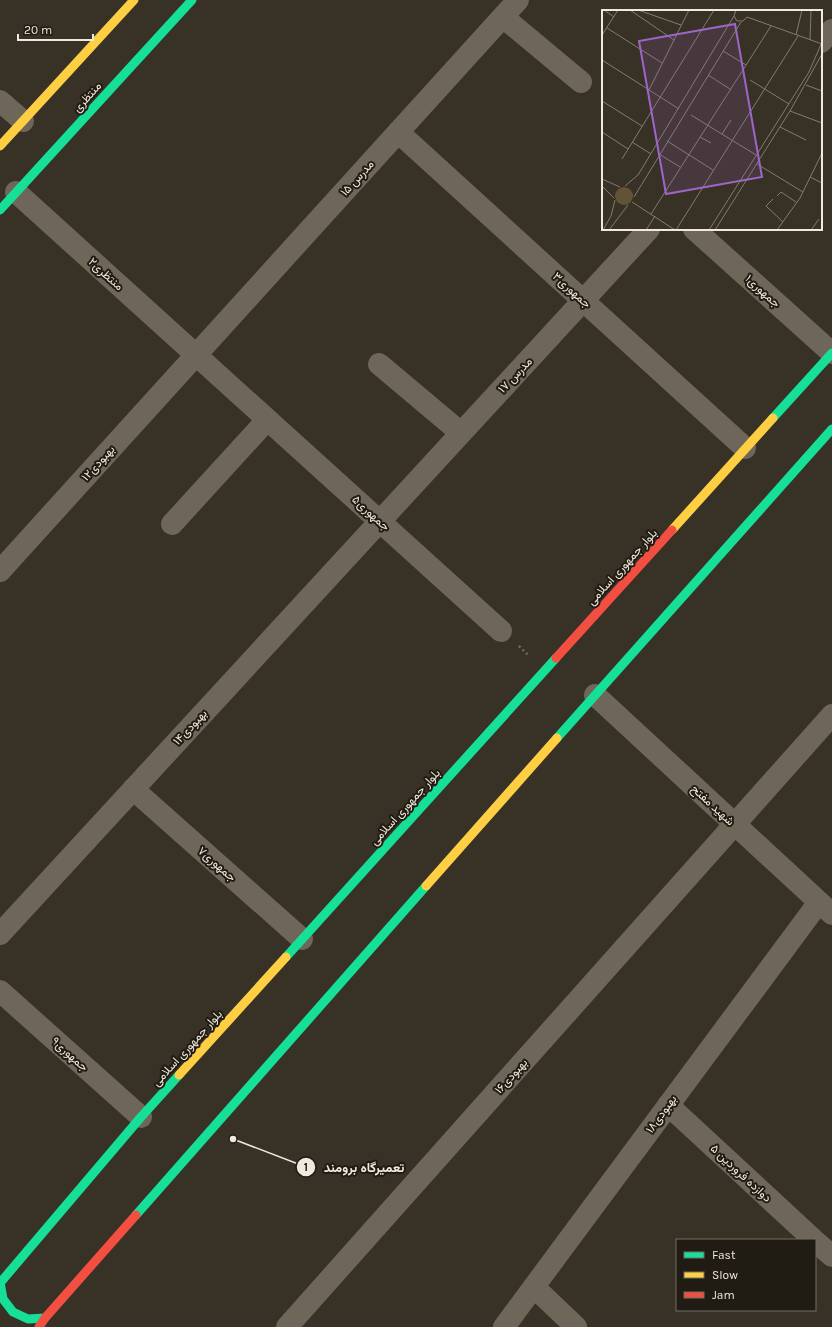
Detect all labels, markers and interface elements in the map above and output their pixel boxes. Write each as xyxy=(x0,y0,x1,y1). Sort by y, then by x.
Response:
inset map xyxy=(602,10,822,230)
scale bar xyxy=(18,16,93,42)
text: 20 m xyxy=(24,23,52,37)
street label: منتظری xyxy=(70,79,105,116)
street label: مدرس ۱۵ xyxy=(337,157,378,200)
street label: منتظری۲ xyxy=(85,255,126,294)
street label: جمهوری۳ xyxy=(549,269,594,312)
street label: جمهوری۱ xyxy=(742,272,783,311)
street label: مدرس ۱۷ xyxy=(495,354,536,396)
street label: بهبودی۱۲ xyxy=(78,442,118,484)
street label: جمهوری۵ xyxy=(349,492,393,534)
street label: بلوار جمهوری اسلامی xyxy=(584,526,661,609)
street label: بهبودی۱۴ xyxy=(170,706,211,748)
street label: بلوار جمهوری اسلامی xyxy=(367,766,444,849)
street label: شهید مفتح xyxy=(687,781,738,830)
street label: جمهوری۷ xyxy=(194,844,239,885)
street label: بلوار جمهوری اسلامی xyxy=(149,1007,226,1090)
street label: جمهوری۹ xyxy=(48,1034,91,1075)
street label: بهبودی۱۶ xyxy=(492,1056,531,1097)
street label: بهبودی۱۸ xyxy=(642,1092,680,1136)
street label: دوازده فروردین ۵ xyxy=(707,1141,775,1206)
callout: تعمیرگاه برومند xyxy=(296,1155,413,1180)
text: 1 xyxy=(304,1160,308,1174)
text: تعمیرگاه برومند xyxy=(324,1160,404,1176)
legend xyxy=(676,1239,816,1311)
text: Fast xyxy=(712,1248,736,1262)
text: Slow xyxy=(712,1268,738,1282)
text: Jam xyxy=(712,1288,735,1302)

